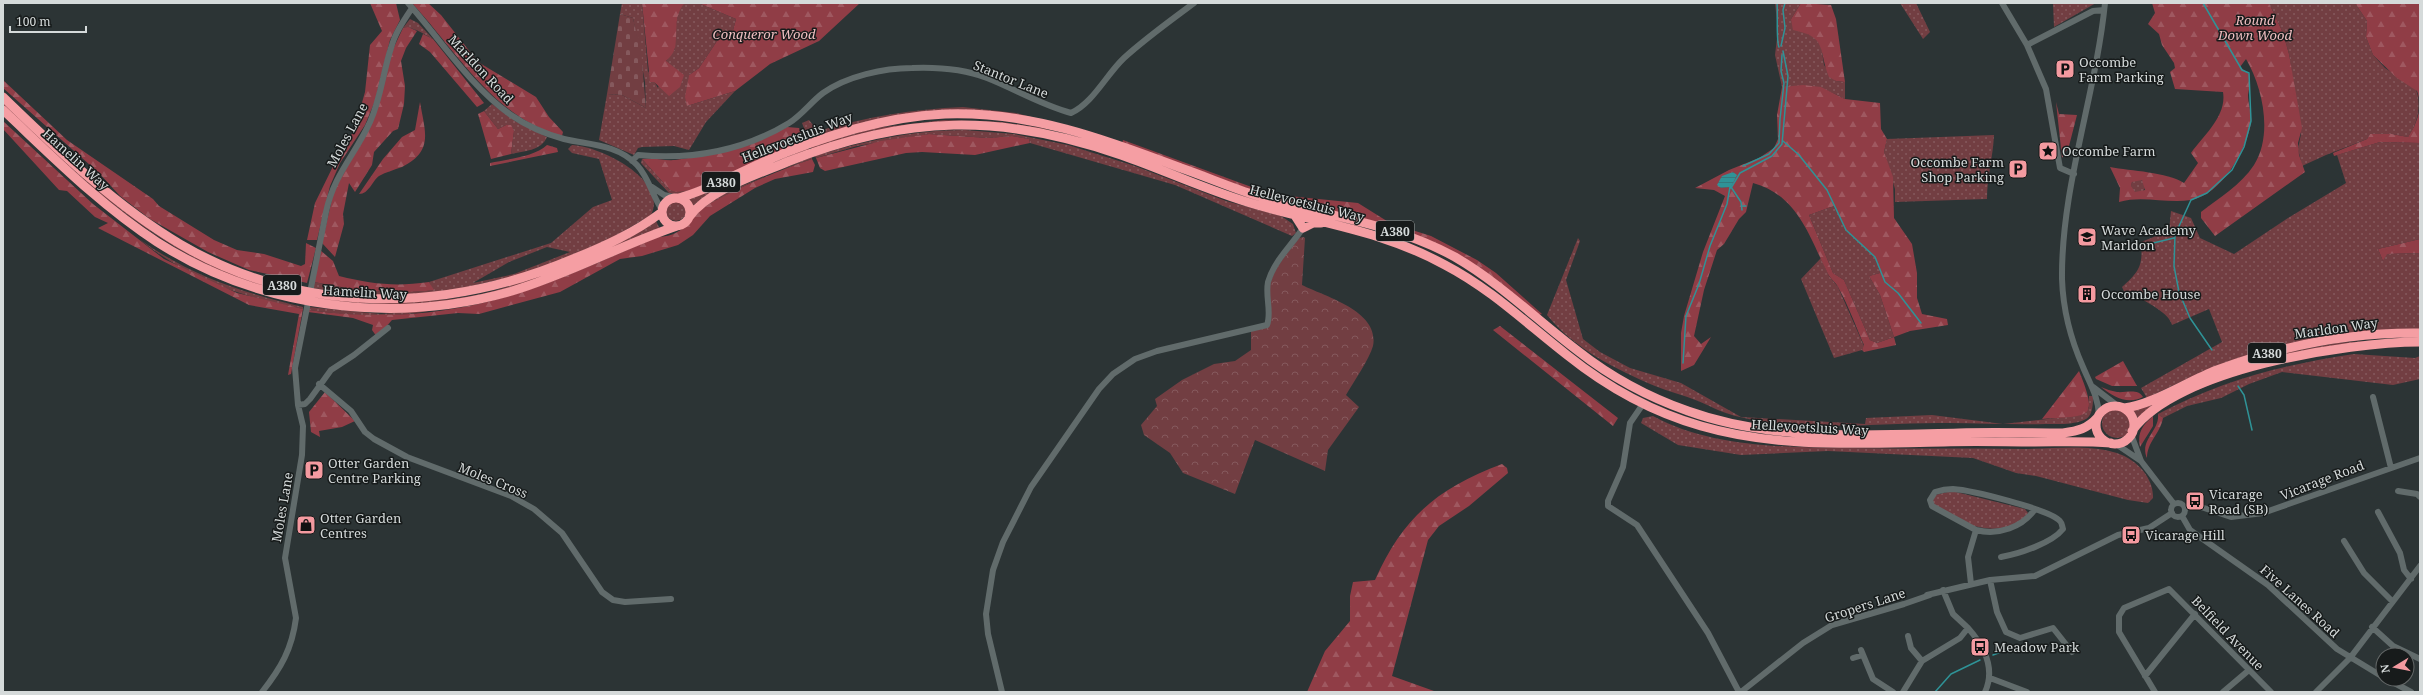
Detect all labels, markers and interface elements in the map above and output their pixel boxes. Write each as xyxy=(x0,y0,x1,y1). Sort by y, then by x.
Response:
scale bar xyxy=(10,8,86,34)
park label: Round Down Wood xyxy=(2217,11,2292,44)
text: 100 m xyxy=(16,13,51,30)
park label: Conqueror Wood xyxy=(713,25,816,43)
street label: Marldon Road xyxy=(444,31,518,107)
place label: Occombe Farm Parking xyxy=(2079,53,2164,86)
street label: Stantor Lane xyxy=(971,56,1051,102)
parking icon: Occombe Farm Parking xyxy=(2054,58,2076,80)
street label: Moles Lane xyxy=(322,100,372,170)
street label: Hellevoetsluis Way xyxy=(739,107,856,166)
street label: Hamelin Way xyxy=(39,124,114,194)
place icon: Occombe Farm xyxy=(2037,140,2059,162)
place label: Occombe Farm xyxy=(2062,142,2155,160)
place label: Occombe Farm Shop Parking xyxy=(1911,153,2004,186)
parking icon: Occombe Farm Shop Parking xyxy=(2007,158,2029,180)
road number: A380 xyxy=(702,172,740,192)
street label: Hellevoetsluis Way xyxy=(1248,180,1367,226)
road number: A380 xyxy=(1376,221,1414,241)
place label: Wave Academy Marldon xyxy=(2101,221,2196,254)
school or university icon: Wave Academy Marldon xyxy=(2076,226,2098,248)
road number: A380 xyxy=(263,275,301,295)
street label: Hamelin Way xyxy=(323,281,408,303)
building icon: Occombe House xyxy=(2076,283,2098,305)
place label: Occombe House xyxy=(2101,285,2200,303)
street label: Marldon Way xyxy=(2293,313,2379,343)
road number: A380 xyxy=(2248,343,2286,363)
street label: Hellevoetsluis Way xyxy=(1751,415,1870,439)
place label: Otter Garden Centre Parking xyxy=(328,454,421,487)
street label: Vicarage Road xyxy=(2277,456,2367,504)
street label: Moles Cross xyxy=(456,458,530,502)
parking icon: Otter Garden Centre Parking xyxy=(303,459,325,481)
street label: Moles Lane xyxy=(267,471,297,543)
place label: Vicarage Road (SB) xyxy=(2209,485,2268,518)
bus stop icon: Vicarage Road (SB) xyxy=(2184,490,2206,512)
place label: Otter Garden Centres xyxy=(320,509,402,542)
shop icon: Otter Garden Centres xyxy=(295,514,317,536)
bus stop icon: Vicarage Hill xyxy=(2120,524,2142,546)
place label: Vicarage Hill xyxy=(2145,526,2225,544)
street label: Five Lanes Road xyxy=(2256,561,2344,641)
street label: Gropers Lane xyxy=(1822,583,1908,627)
street label: Belfield Avenue xyxy=(2188,592,2268,674)
bus stop icon: Meadow Park xyxy=(1969,636,1991,658)
place label: Meadow Park xyxy=(1994,638,2080,656)
north arrow xyxy=(2375,647,2415,687)
text: N xyxy=(2376,663,2393,674)

